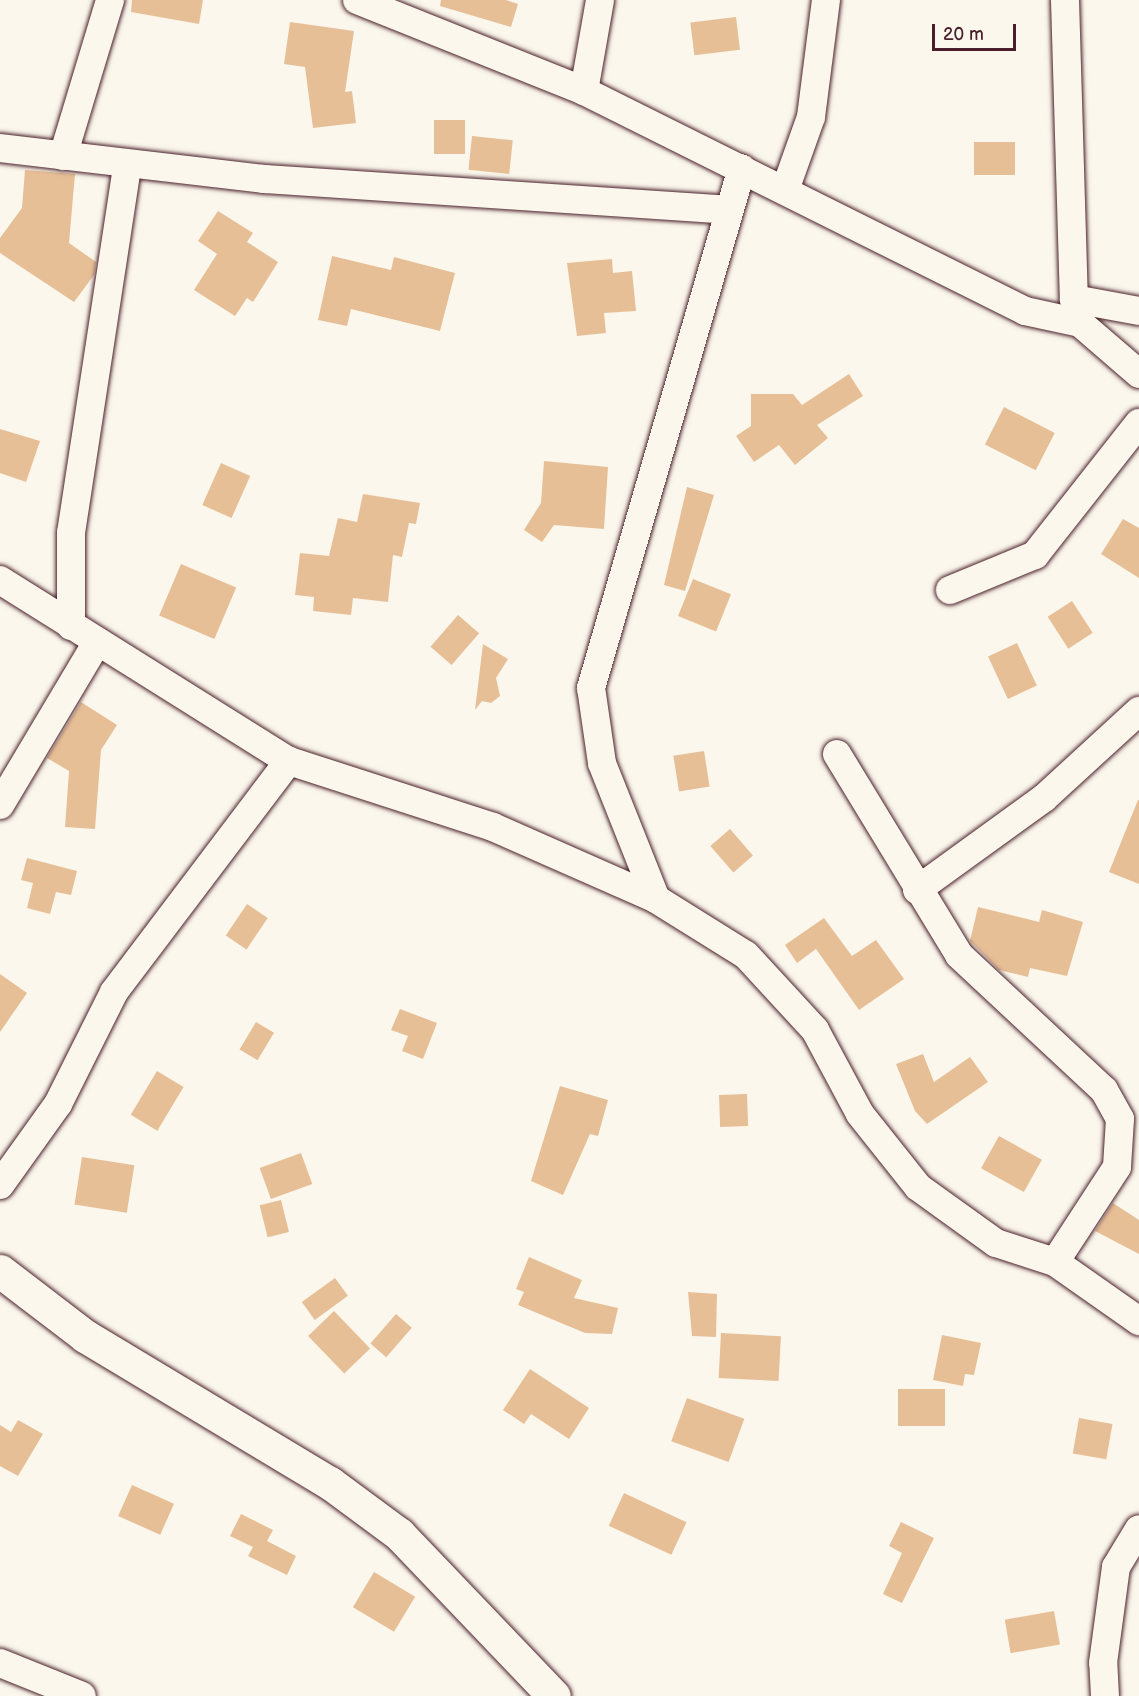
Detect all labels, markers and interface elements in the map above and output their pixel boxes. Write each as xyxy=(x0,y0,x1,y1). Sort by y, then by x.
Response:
scale bar xyxy=(935,12,1019,50)
text: 20 m xyxy=(943,24,984,45)

